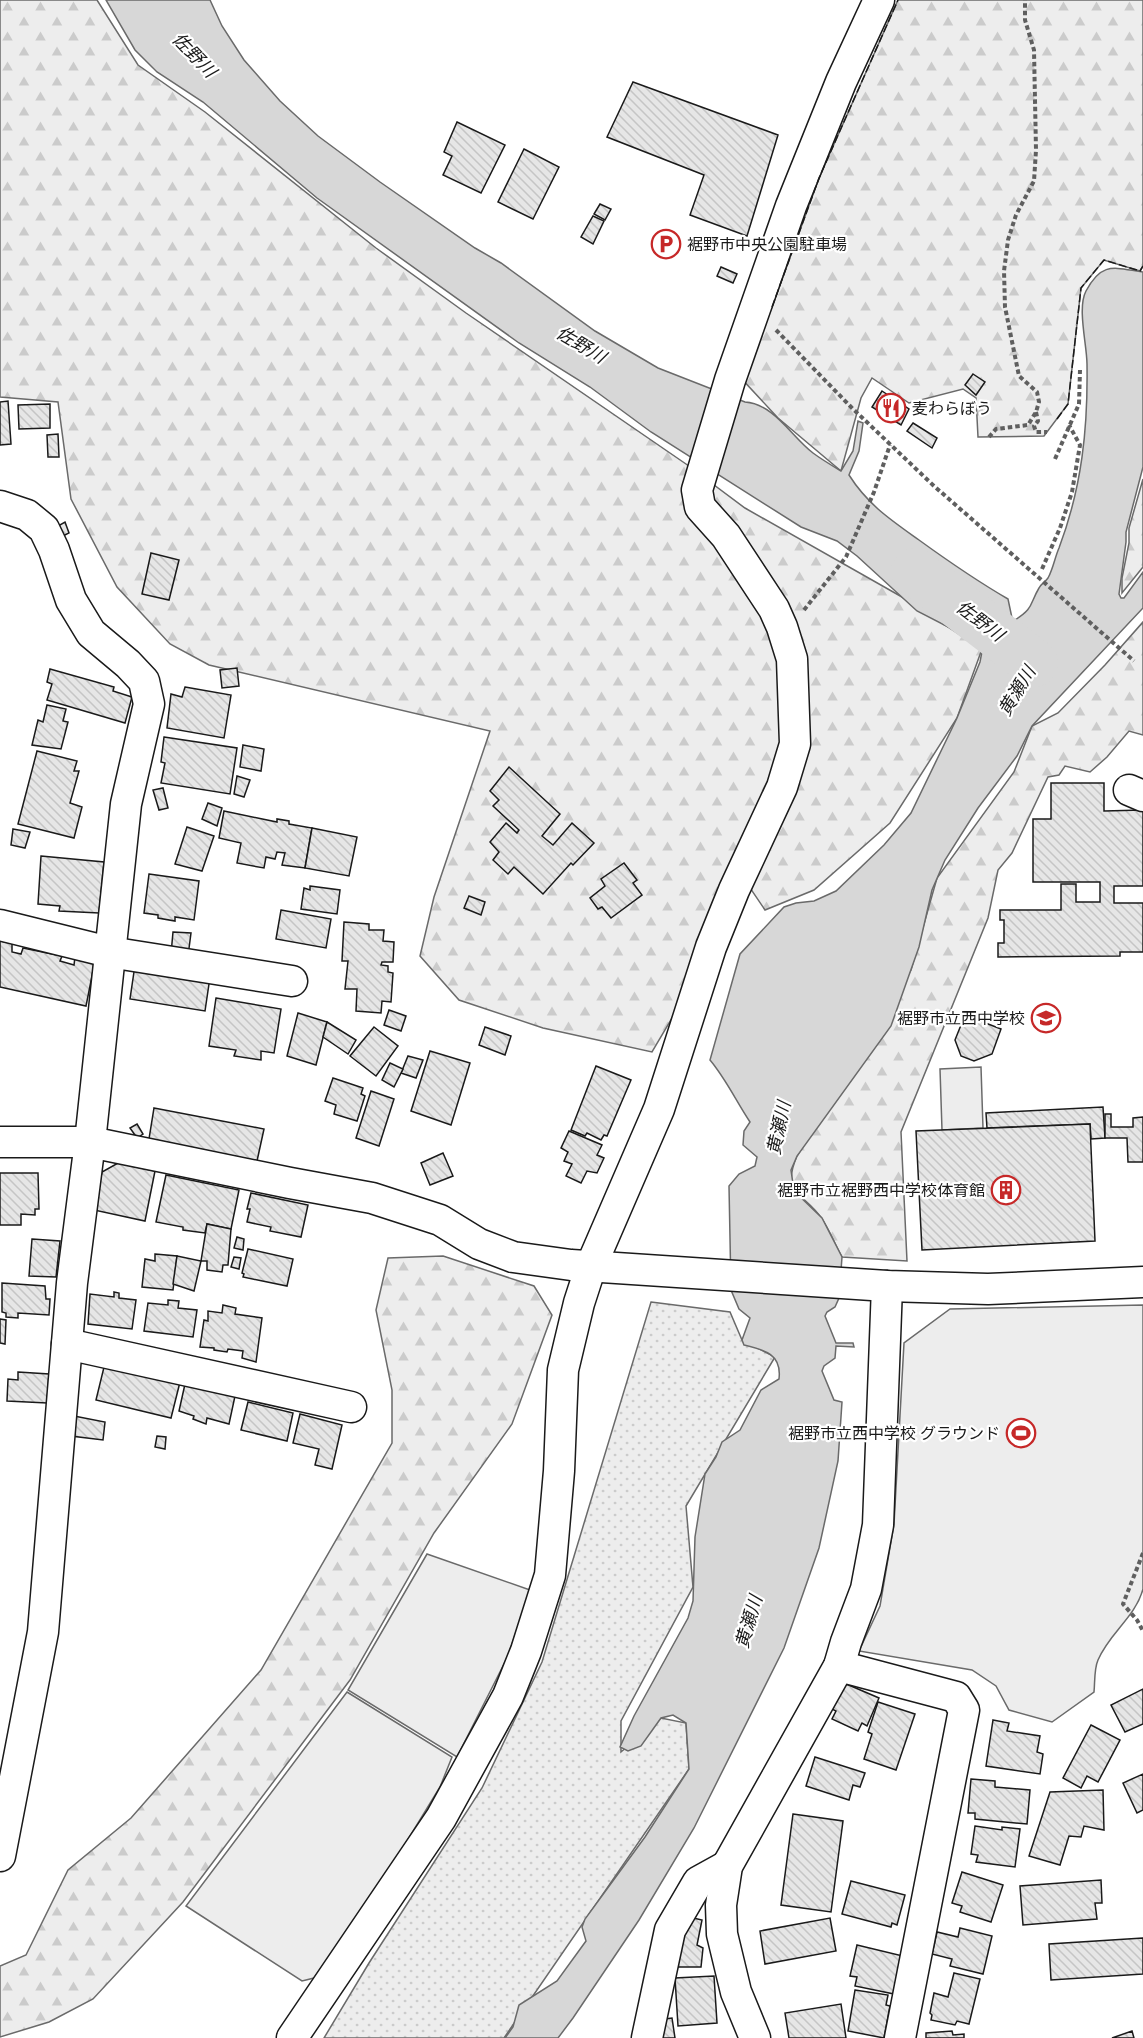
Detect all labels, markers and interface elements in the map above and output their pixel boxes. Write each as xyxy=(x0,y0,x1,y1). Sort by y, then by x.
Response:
water label: 佐野川 xyxy=(167,28,222,84)
parking icon: 裾野市中央公園駐車場 xyxy=(650,228,682,260)
place label: 裾野市中央公園駐車場 xyxy=(687,235,847,254)
water label: 佐野川 xyxy=(552,322,612,369)
restaurant icon: 麦わらぼう xyxy=(875,392,907,424)
place label: 麦わらぼう xyxy=(912,399,992,418)
water label: 佐野川 xyxy=(952,596,1010,647)
water label: 黄瀬川 xyxy=(994,660,1041,720)
school or university icon: 裾野市立西中学校 xyxy=(1030,1002,1062,1034)
place label: 裾野市立西中学校 xyxy=(897,1009,1025,1028)
water label: 黄瀬川 xyxy=(763,1097,796,1157)
building icon: 裾野市立裾野西中学校体育館 xyxy=(990,1174,1022,1206)
place label: 裾野市立裾野西中学校体育館 xyxy=(777,1181,985,1200)
sports icon: 裾野市立西中学校 グラウンド xyxy=(1005,1417,1037,1449)
place label: 裾野市立西中学校 グラウンド xyxy=(788,1424,1000,1443)
water label: 黄瀬川 xyxy=(731,1591,768,1651)

